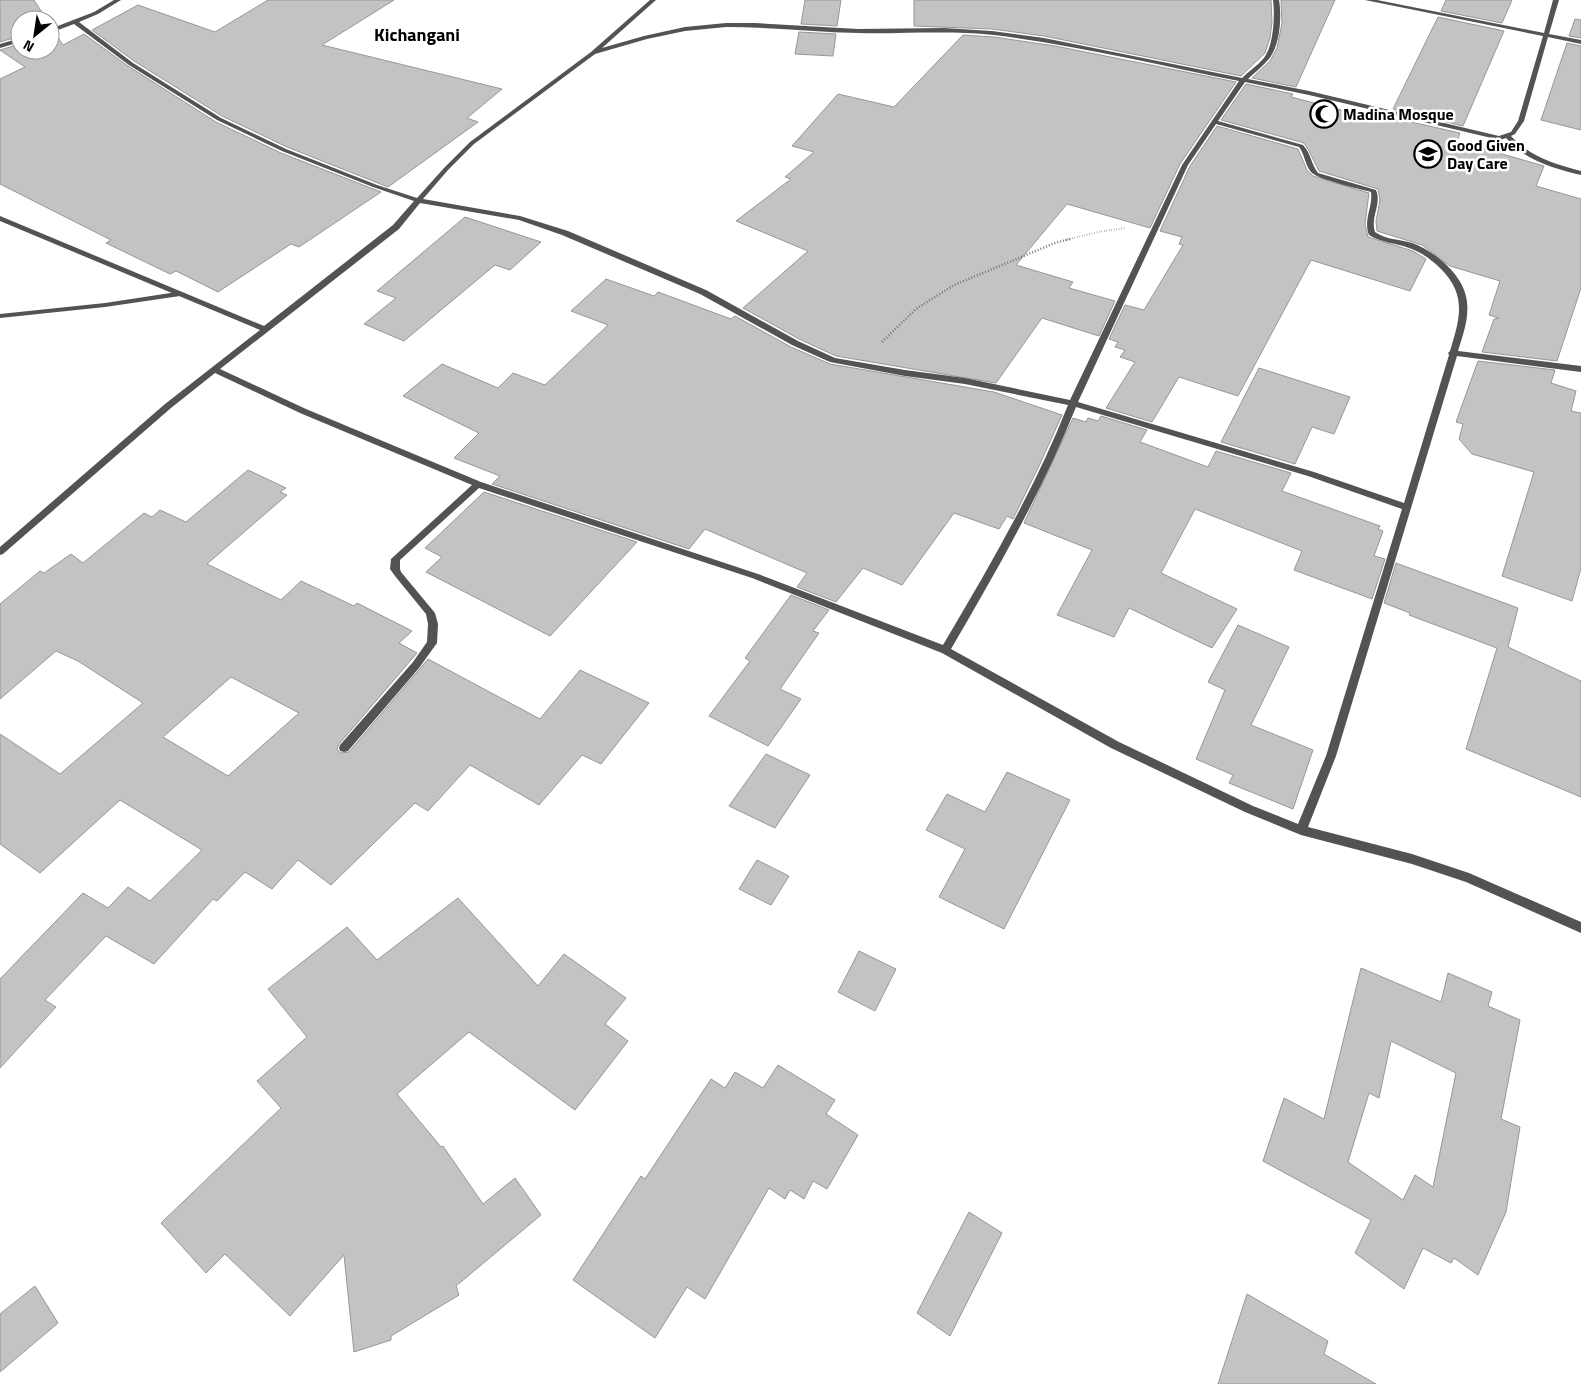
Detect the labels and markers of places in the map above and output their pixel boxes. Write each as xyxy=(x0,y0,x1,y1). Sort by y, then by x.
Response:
mosque icon: Madina Mosque xyxy=(1309,99,1339,129)
place label: Madina Mosque xyxy=(1343,102,1454,126)
place label: Good Given Day Care xyxy=(1447,133,1525,175)
school or university icon: Good Given Day Care xyxy=(1413,139,1443,169)

